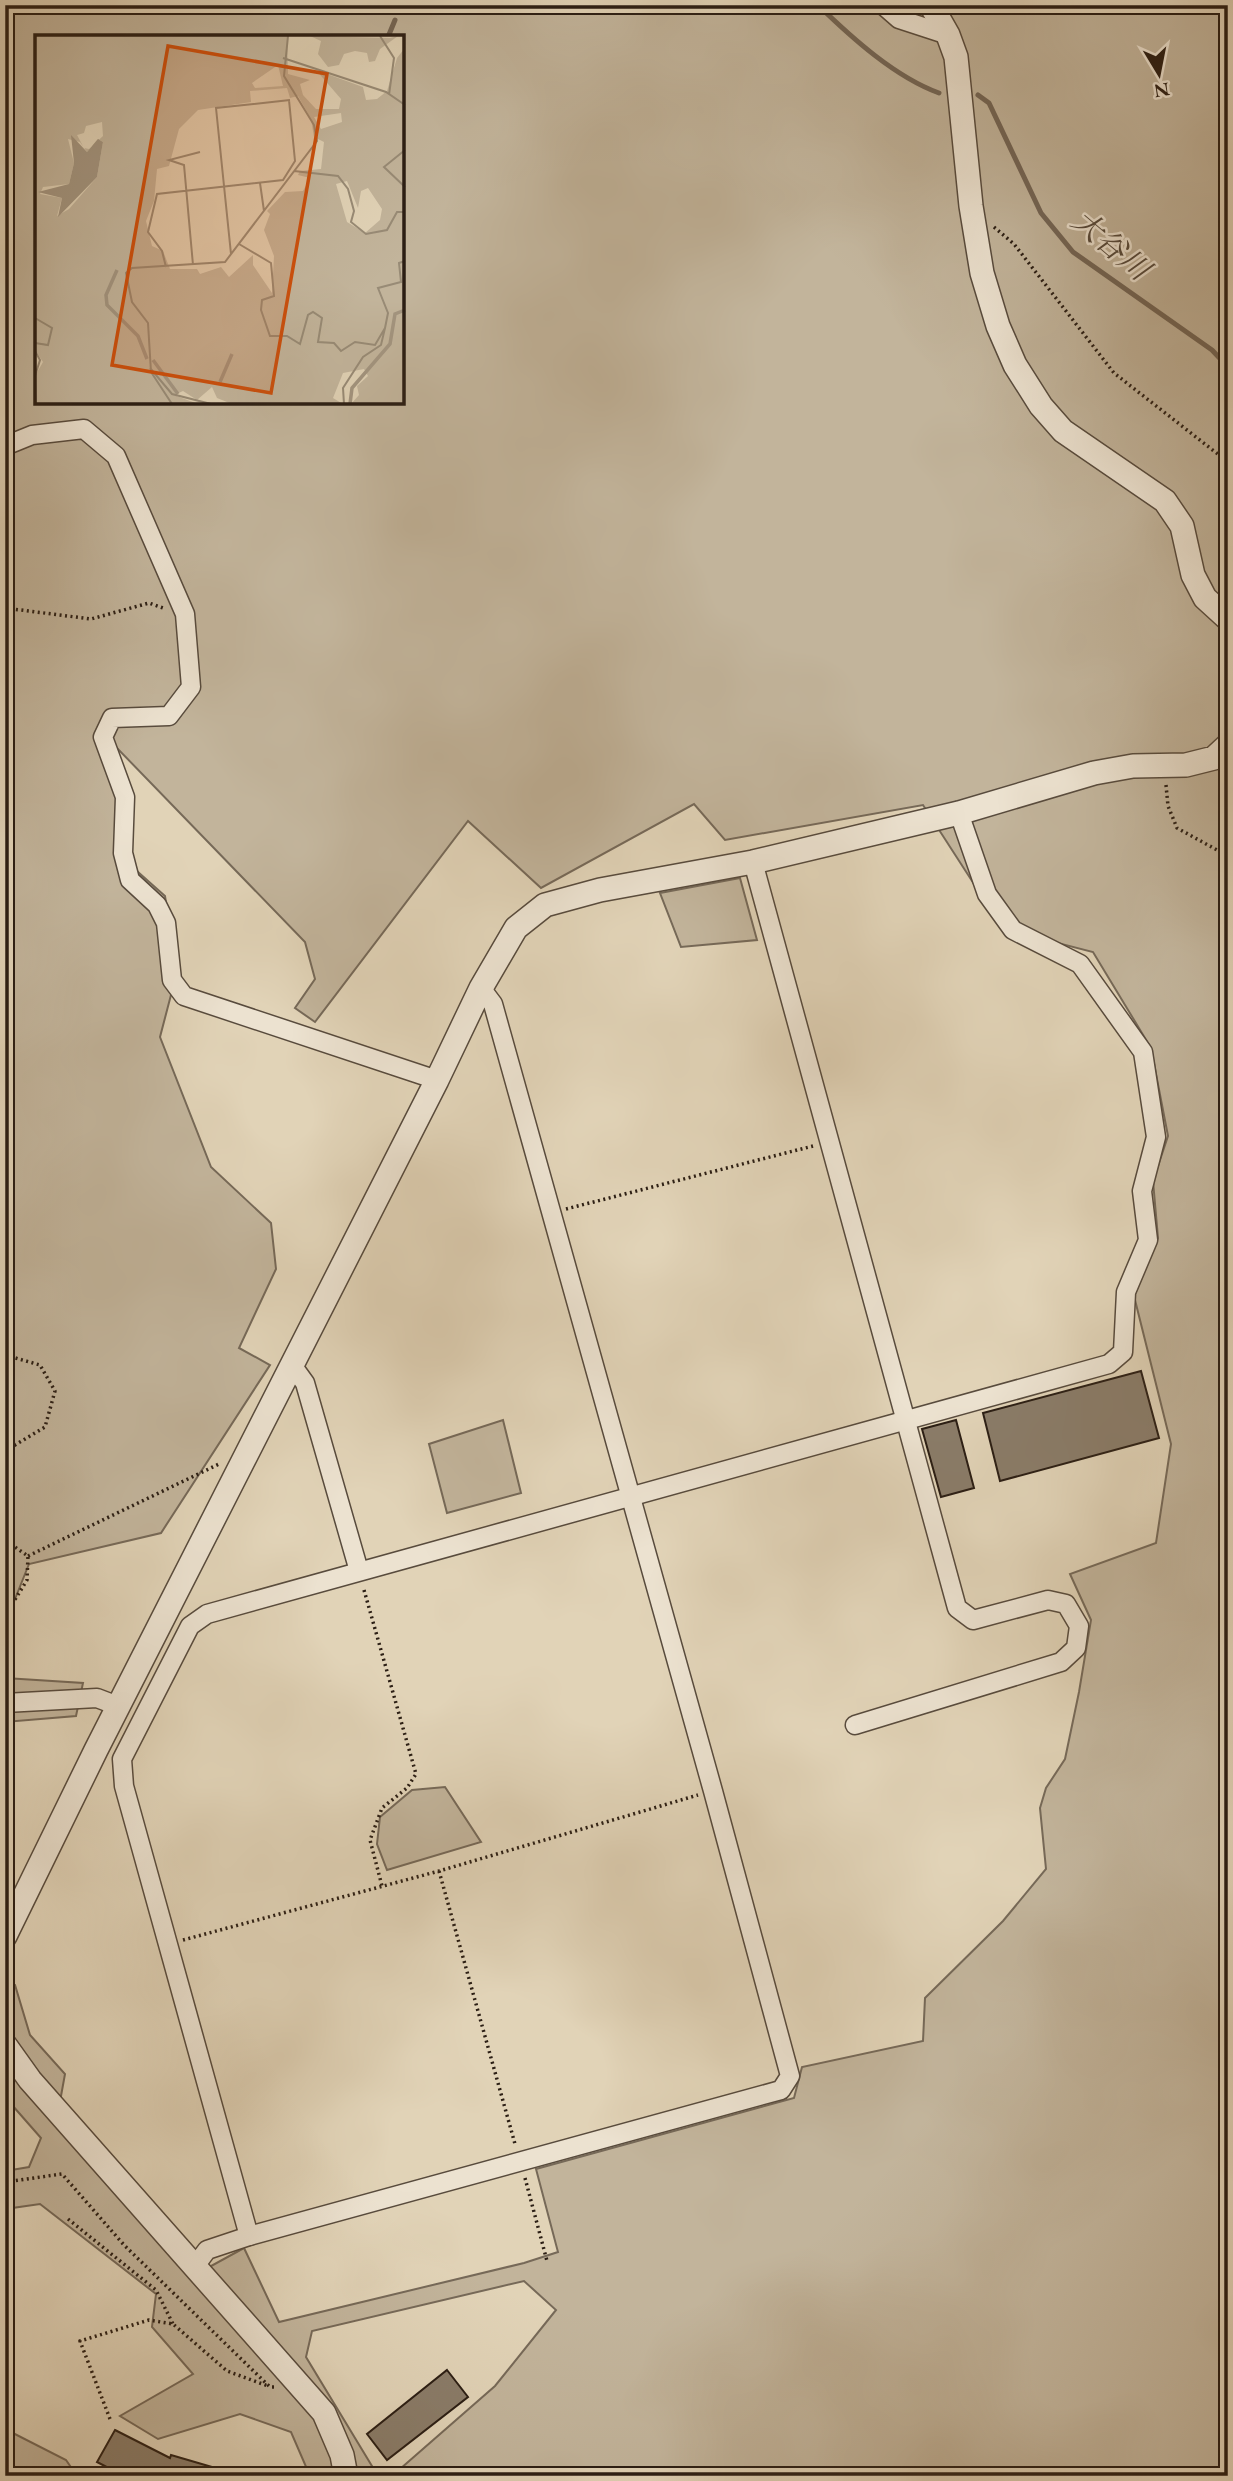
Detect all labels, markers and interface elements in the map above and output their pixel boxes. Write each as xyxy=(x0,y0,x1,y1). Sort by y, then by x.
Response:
inset map xyxy=(35,35,404,404)
north arrow xyxy=(1124,38,1194,108)
text: N xyxy=(1152,77,1172,104)
water label: 大谷川 xyxy=(1064,201,1161,290)

